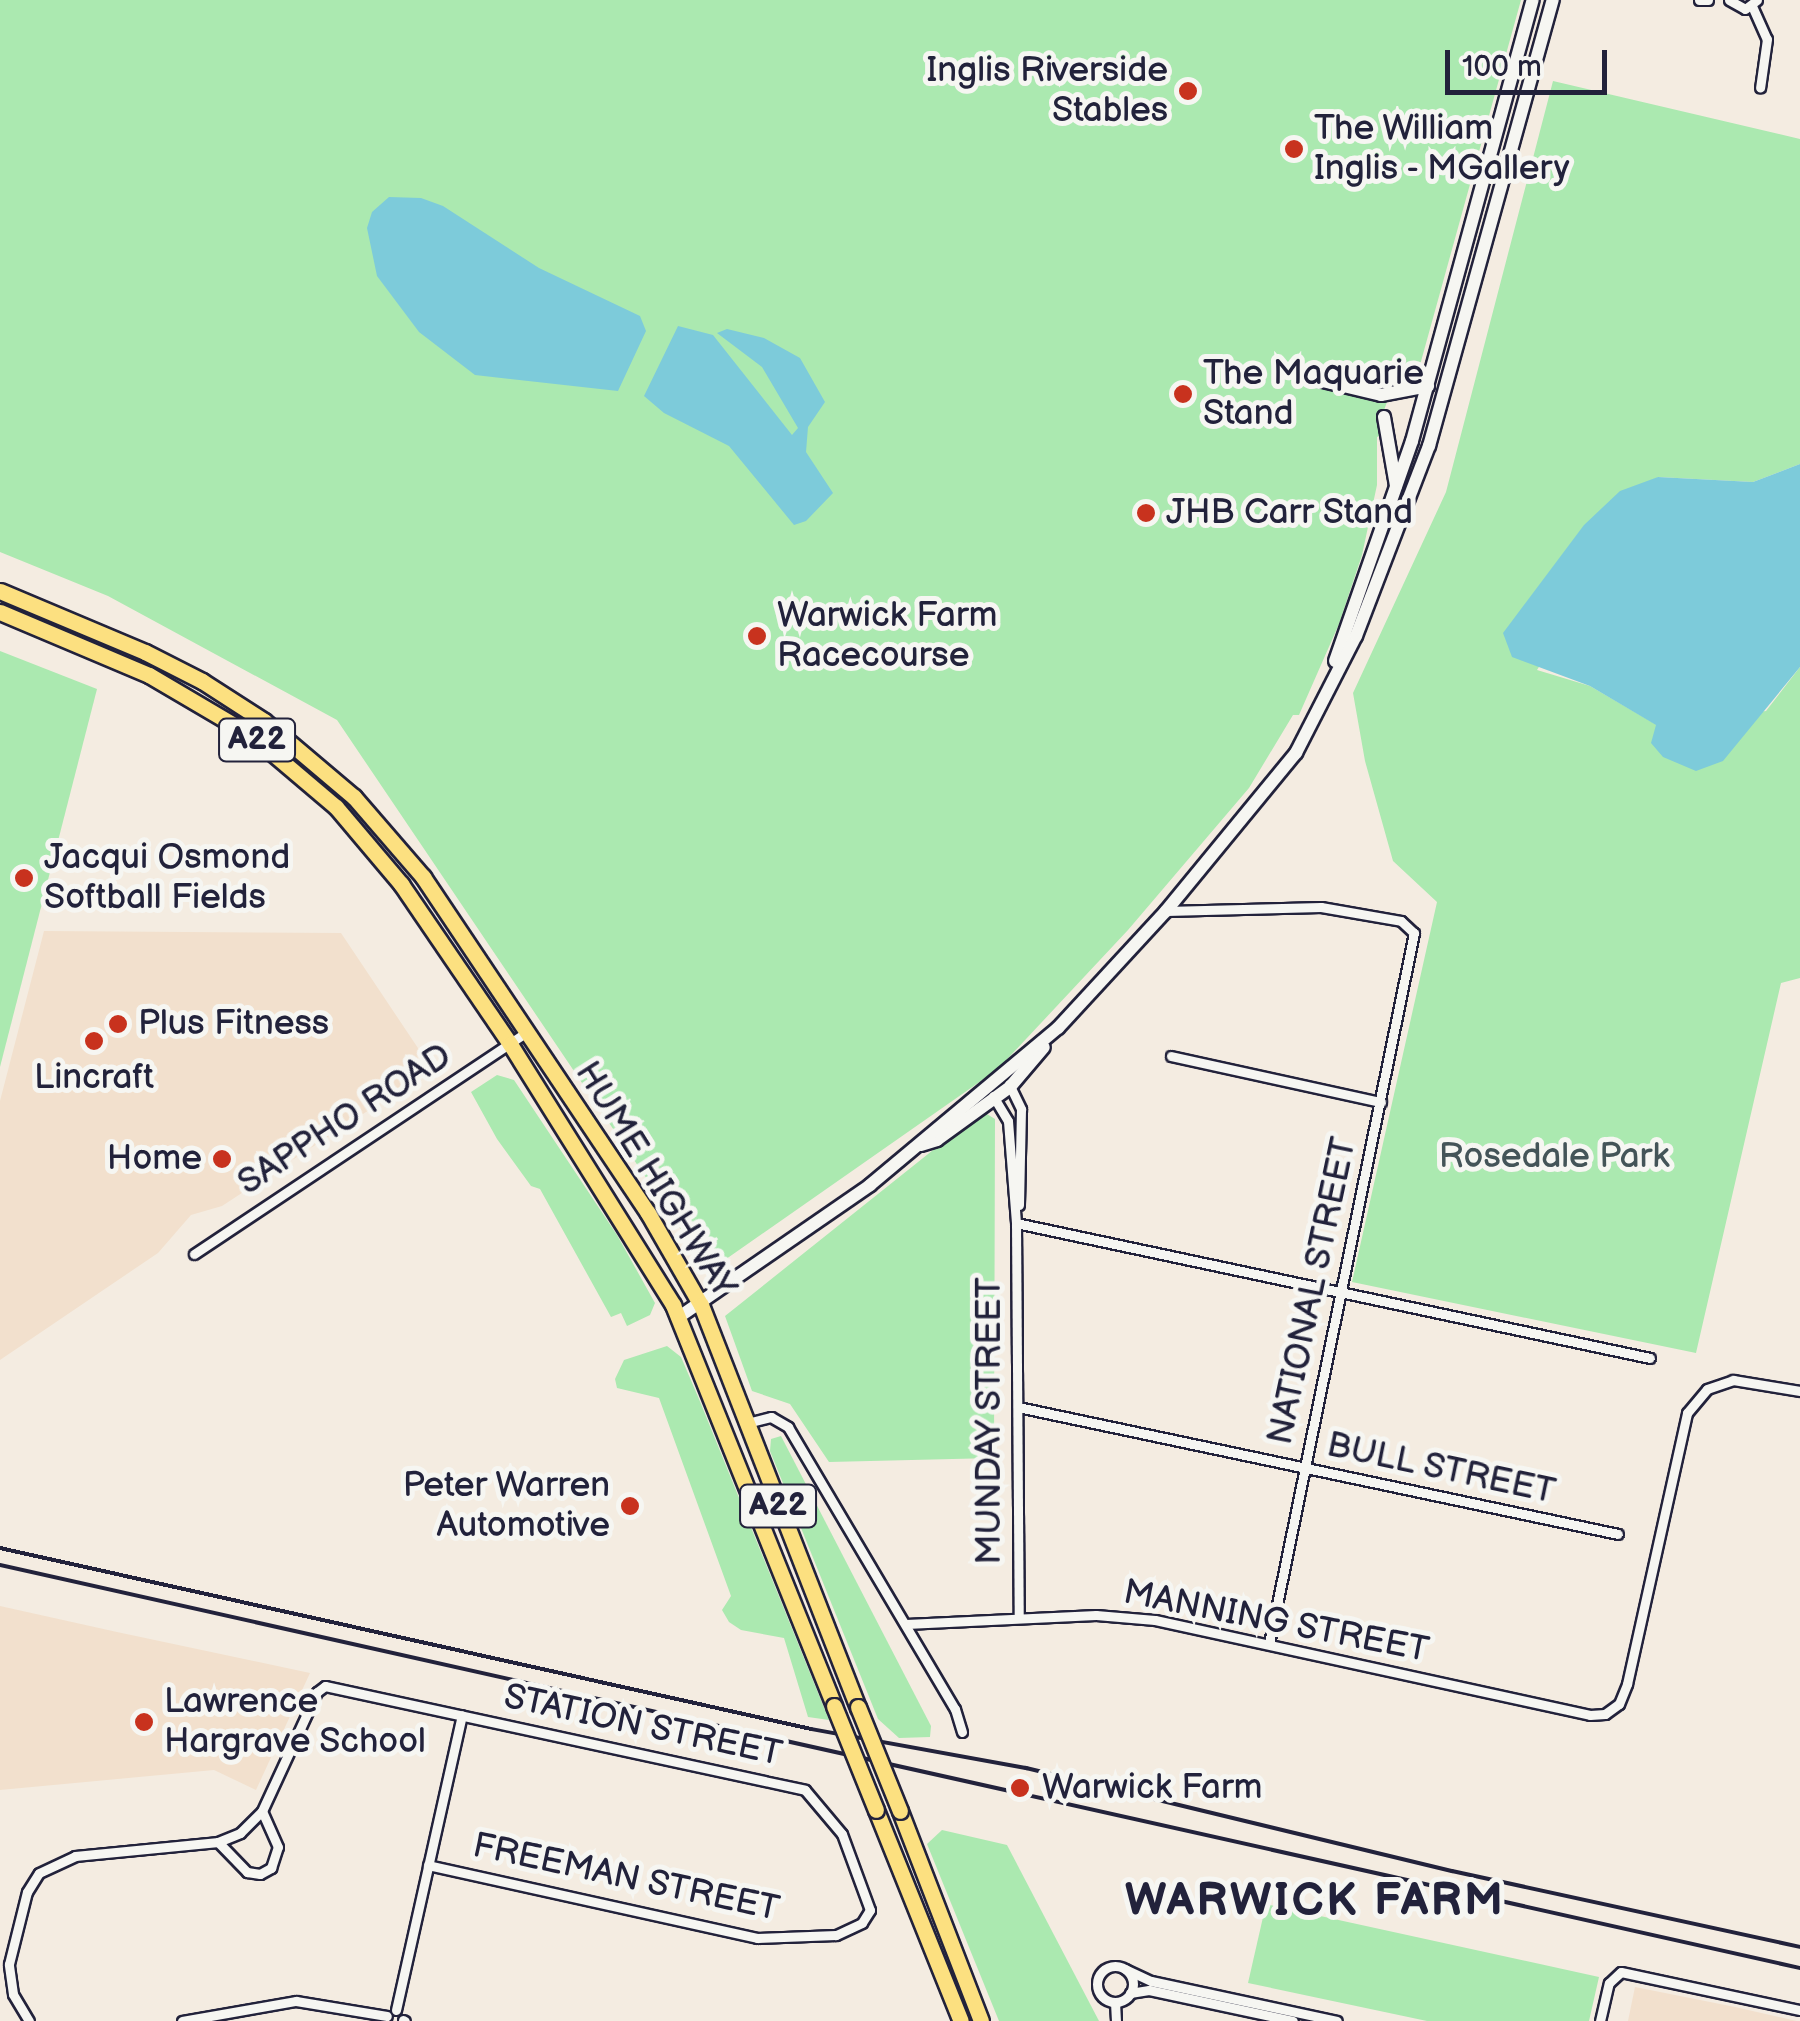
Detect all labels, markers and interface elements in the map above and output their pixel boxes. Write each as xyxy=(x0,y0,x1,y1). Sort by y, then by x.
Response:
scale bar xyxy=(1450,30,1612,92)
text: 100 m xyxy=(1462,49,1542,85)
place label: Inglis Riverside Stables xyxy=(926,50,1168,132)
marker: Inglis Riverside Stables xyxy=(1177,80,1199,102)
place label: The William Inglis - MGallery xyxy=(1314,108,1572,190)
marker: The William Inglis - MGallery xyxy=(1283,138,1305,160)
place label: The Maquarie Stand xyxy=(1203,353,1424,435)
marker: The Maquarie Stand xyxy=(1172,383,1194,405)
place label: JHB Carr Stand xyxy=(1166,492,1414,534)
marker: JHB Carr Stand xyxy=(1135,502,1157,524)
place label: Warwick Farm Racecourse xyxy=(777,595,997,677)
marker: Warwick Farm Racecourse xyxy=(746,625,768,647)
road number: A22 xyxy=(217,713,297,767)
place label: Jacqui Osmond Softball Fields xyxy=(44,837,290,919)
marker: Jacqui Osmond Softball Fields xyxy=(13,867,35,889)
place label: Plus Fitness xyxy=(138,1003,329,1045)
marker: Plus Fitness xyxy=(107,1013,129,1035)
marker: Lincraft xyxy=(83,1030,105,1052)
street label: SAPPHO ROAD xyxy=(231,1035,459,1205)
street label: HUME HIGHWAY xyxy=(566,1054,744,1306)
place label: Lincraft xyxy=(34,1057,154,1099)
street label: NATIONAL STREET xyxy=(1260,1133,1366,1449)
park label: Rosedale Park xyxy=(1439,1136,1669,1178)
place label: Home xyxy=(107,1138,202,1180)
marker: Home xyxy=(211,1148,233,1170)
street label: MUNDAY STREET xyxy=(969,1277,1011,1565)
street label: BULL STREET xyxy=(1323,1424,1559,1514)
place label: Peter Warren Automotive xyxy=(401,1465,610,1547)
road number: A22 xyxy=(738,1479,818,1533)
marker: Peter Warren Automotive xyxy=(619,1495,641,1517)
street label: MANNING STREET xyxy=(1119,1572,1433,1672)
street label: STATION STREET xyxy=(500,1676,786,1776)
place label: Lawrence Hargrave School xyxy=(164,1681,427,1763)
marker: Lawrence Hargrave School xyxy=(133,1711,155,1733)
place label: Warwick Farm xyxy=(1042,1767,1262,1809)
marker: Warwick Farm xyxy=(1007,1775,1033,1801)
street label: FREEMAN STREET xyxy=(469,1825,783,1931)
district label: WARWICK FARM xyxy=(1125,1875,1505,1929)

